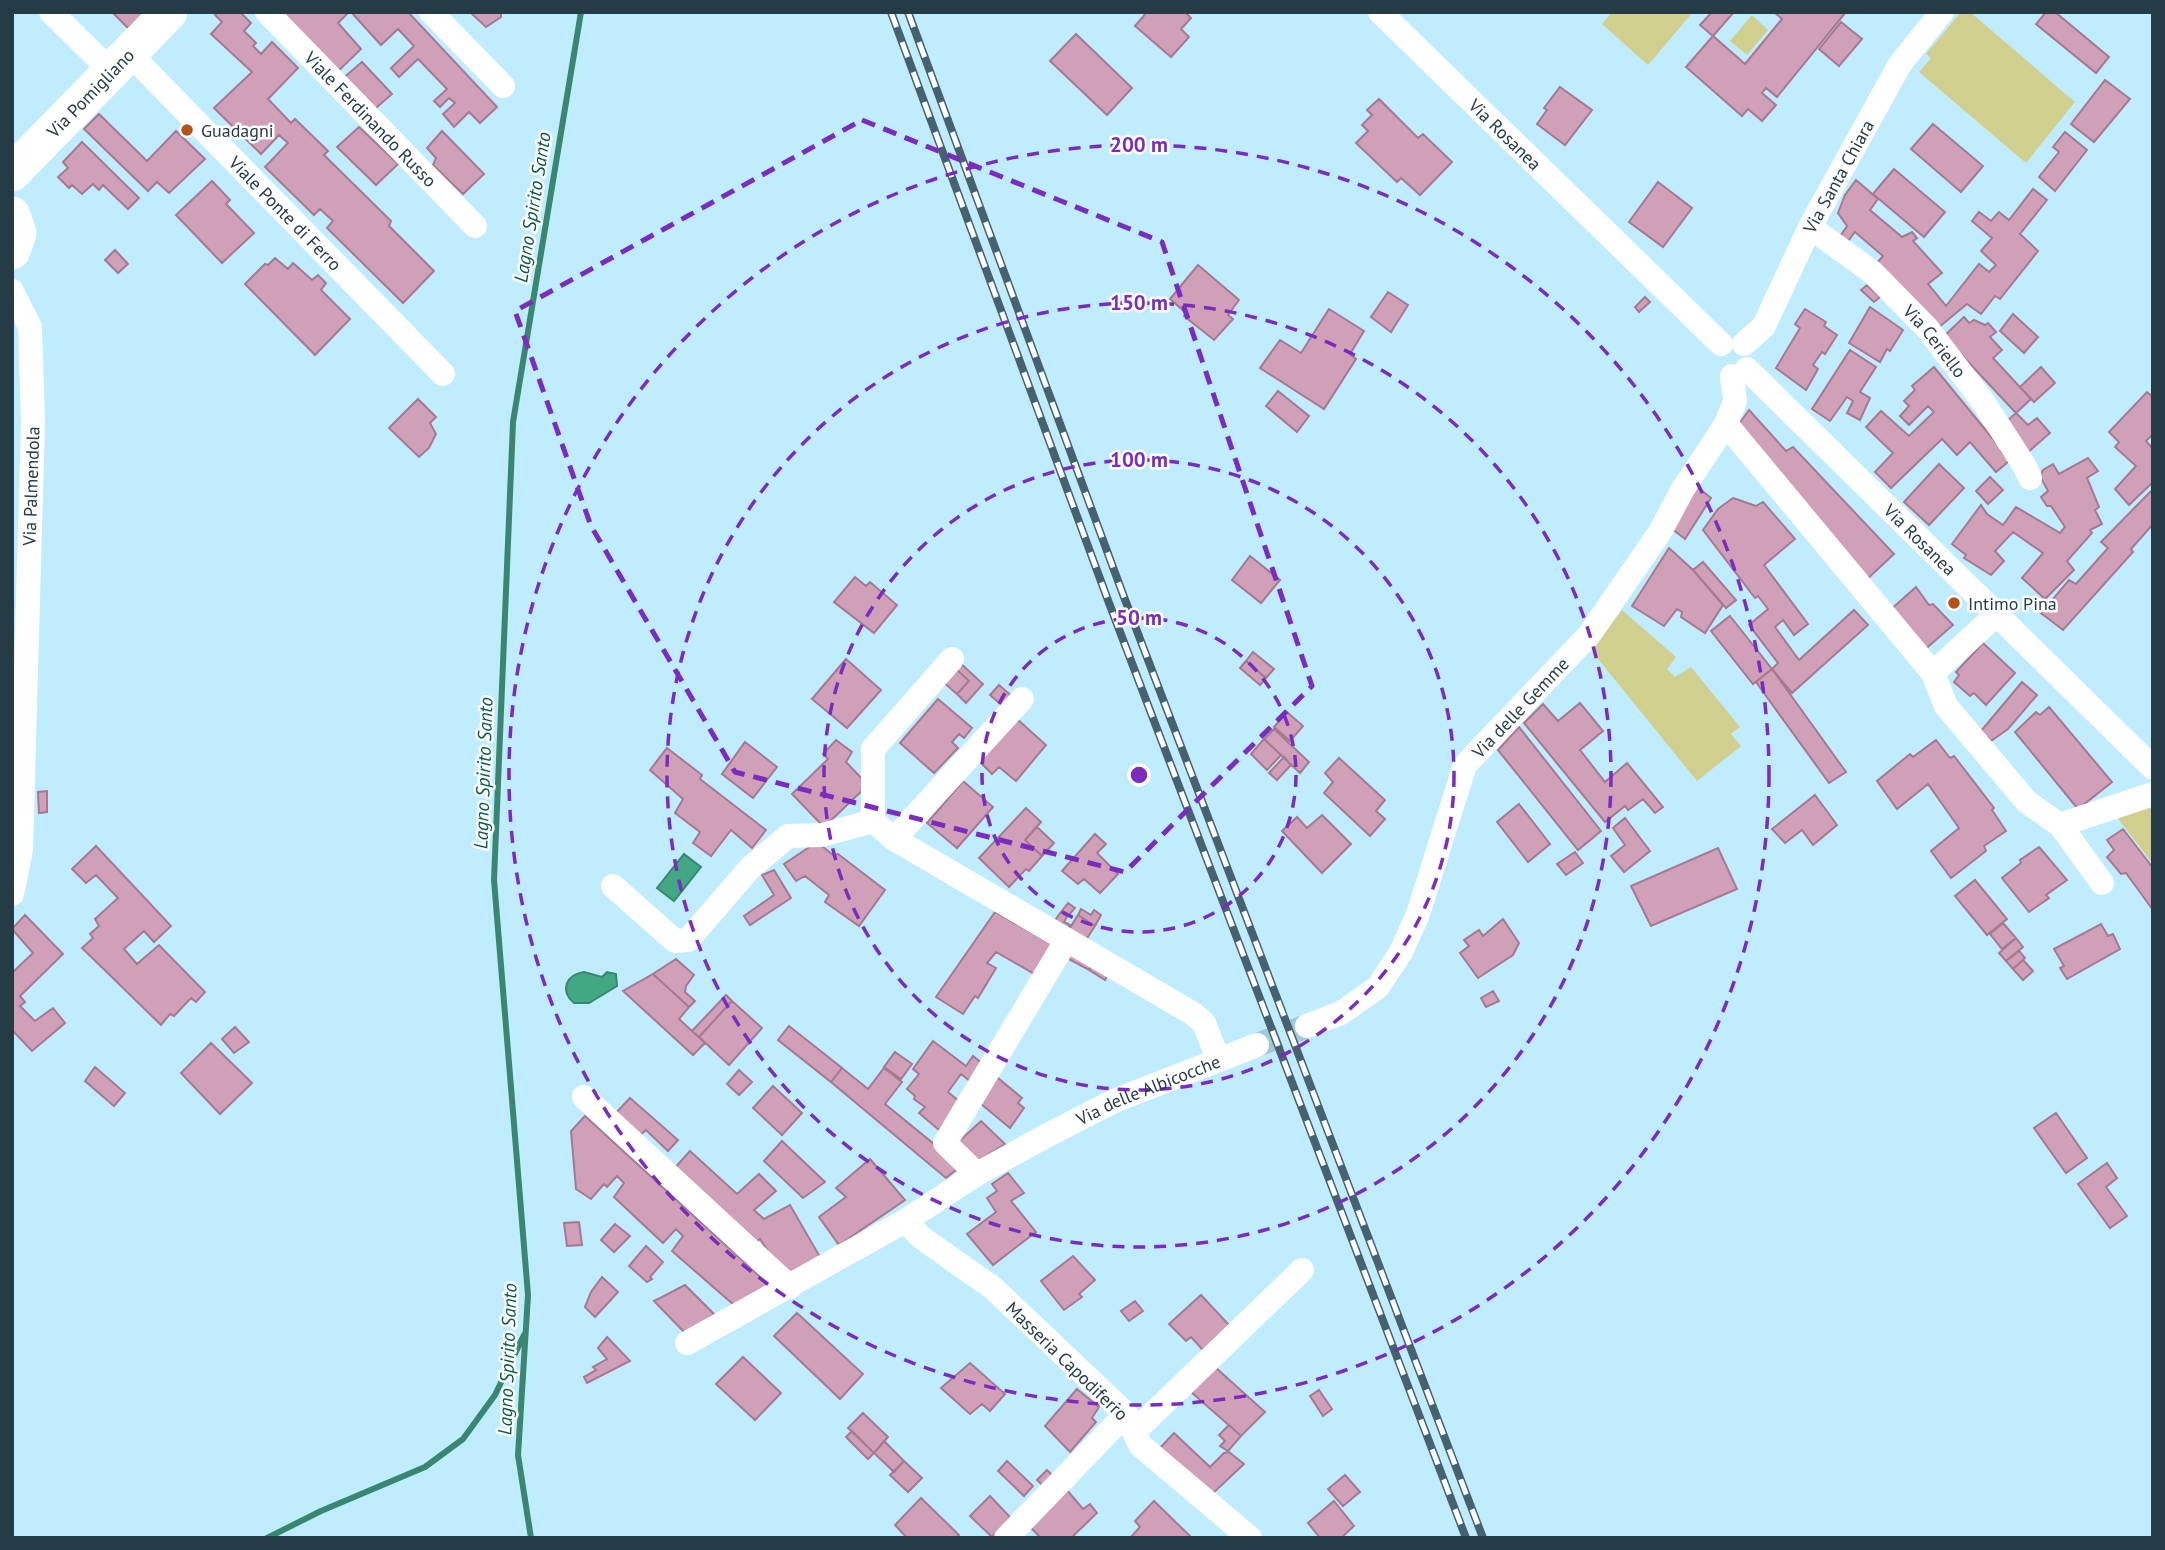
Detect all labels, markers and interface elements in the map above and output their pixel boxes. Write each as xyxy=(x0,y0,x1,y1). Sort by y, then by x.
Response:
street label: Via Pomigliano xyxy=(41,43,139,143)
street label: Viale Ferdinando Russo xyxy=(299,46,442,191)
street label: Via Rosanea xyxy=(1463,93,1547,175)
street label: Via Santa Chiara xyxy=(1797,116,1879,238)
place label: Guadagni xyxy=(201,119,274,142)
marker: Guadagni xyxy=(179,122,195,138)
water label: Lagno Spirito Santo xyxy=(508,130,556,284)
text: 200 m xyxy=(1110,131,1168,158)
street label: Viale Ponte di Ferro xyxy=(224,150,347,275)
text: 150 m xyxy=(1110,289,1168,316)
street label: Via Ceriello xyxy=(1898,298,1972,382)
street label: Via Palmendola xyxy=(17,426,45,547)
text: 100 m xyxy=(1110,446,1168,473)
street label: Via Rosanea xyxy=(1878,498,1961,580)
place label: Intimo Pina xyxy=(1968,592,2057,615)
marker: Intimo Pina xyxy=(1946,595,1962,611)
text: 50 m xyxy=(1116,604,1162,631)
street label: Via delle Gemme xyxy=(1466,652,1573,763)
water label: Lagno Spirito Santo xyxy=(468,697,498,849)
centre of rings xyxy=(1127,763,1151,787)
street label: Via delle Albicocche xyxy=(1071,1049,1223,1130)
water label: Lagno Spirito Santo xyxy=(492,1283,522,1435)
street label: Masseria Capodiferro xyxy=(1001,1297,1133,1425)

